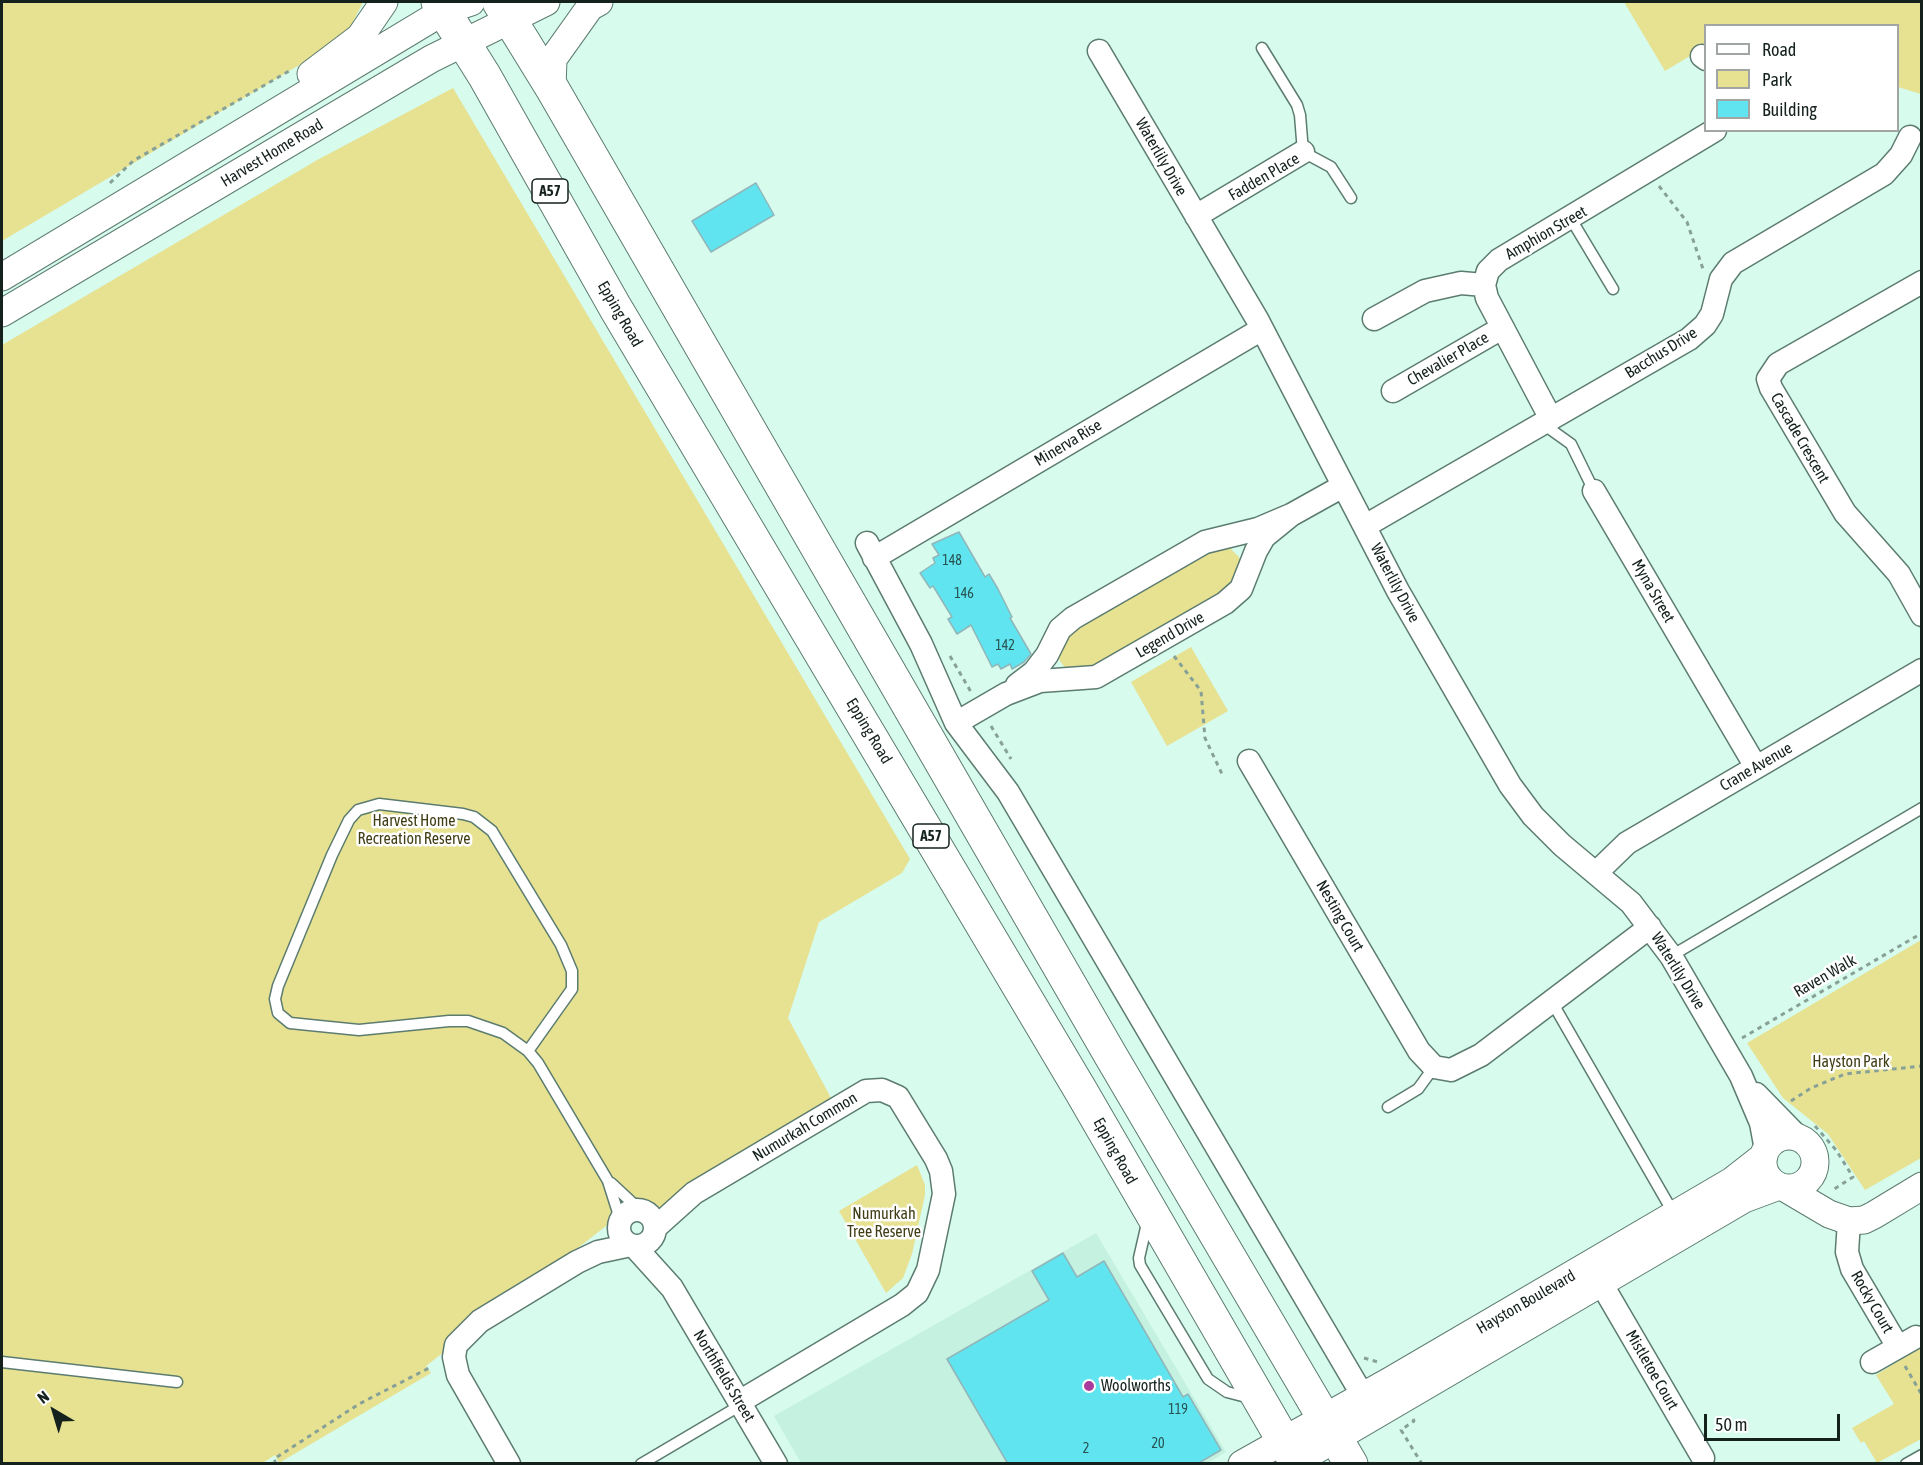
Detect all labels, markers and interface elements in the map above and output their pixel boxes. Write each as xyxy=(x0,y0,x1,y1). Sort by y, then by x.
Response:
legend xyxy=(1704,24,1899,132)
text: Road xyxy=(1762,39,1796,60)
text: Park xyxy=(1762,69,1792,90)
text: Building xyxy=(1762,99,1817,120)
street label: Harvest Home Road xyxy=(217,115,327,191)
street label: Waterlily Drive xyxy=(1131,115,1191,199)
street label: Fadden Place xyxy=(1225,149,1303,205)
road number: A57 xyxy=(532,179,568,203)
street label: Amphion Street xyxy=(1502,202,1590,264)
street label: Epping Road xyxy=(593,278,647,350)
street label: Bacchus Drive xyxy=(1621,323,1701,383)
street label: Chevalier Place xyxy=(1404,328,1492,390)
street label: Cascade Crescent xyxy=(1766,389,1834,487)
street label: Minerva Rise xyxy=(1031,416,1105,470)
street label: Waterlily Drive xyxy=(1366,540,1424,626)
house number: 148 xyxy=(942,553,962,569)
street label: Myna Street xyxy=(1627,556,1679,626)
house number: 146 xyxy=(954,586,974,602)
street label: Legend Drive xyxy=(1132,608,1208,662)
house number: 142 xyxy=(995,638,1015,654)
street label: Epping Road xyxy=(842,695,896,767)
street label: Crane Avenue xyxy=(1716,739,1796,795)
park label: Harvest Home Recreation Reserve xyxy=(358,811,470,849)
road number: A57 xyxy=(913,824,949,848)
street label: Nesting Court xyxy=(1312,877,1368,955)
street label: Waterlily Drive xyxy=(1647,929,1709,1013)
street label: Raven Walk xyxy=(1790,950,1860,1002)
park label: Hayston Park xyxy=(1812,1052,1890,1072)
street label: Numurkah Common xyxy=(749,1088,861,1166)
street label: Epping Road xyxy=(1089,1114,1141,1188)
park label: Numurkah Tree Reserve xyxy=(847,1204,921,1242)
street label: Hayston Boulevard xyxy=(1473,1266,1579,1338)
street label: Rocky Court xyxy=(1846,1267,1898,1337)
street label: Northfields Street xyxy=(689,1327,759,1425)
street label: Mistletoe Court xyxy=(1621,1327,1683,1413)
place label: Woolworths xyxy=(1101,1376,1171,1396)
marker: Woolworths xyxy=(1082,1379,1096,1393)
north arrow xyxy=(24,1381,84,1441)
text: N xyxy=(34,1387,52,1407)
house number: 119 xyxy=(1168,1402,1188,1418)
scale bar xyxy=(1707,1402,1844,1440)
text: 50 m xyxy=(1715,1414,1747,1435)
house number: 20 xyxy=(1151,1436,1165,1452)
house number: 2 xyxy=(1083,1441,1089,1457)

